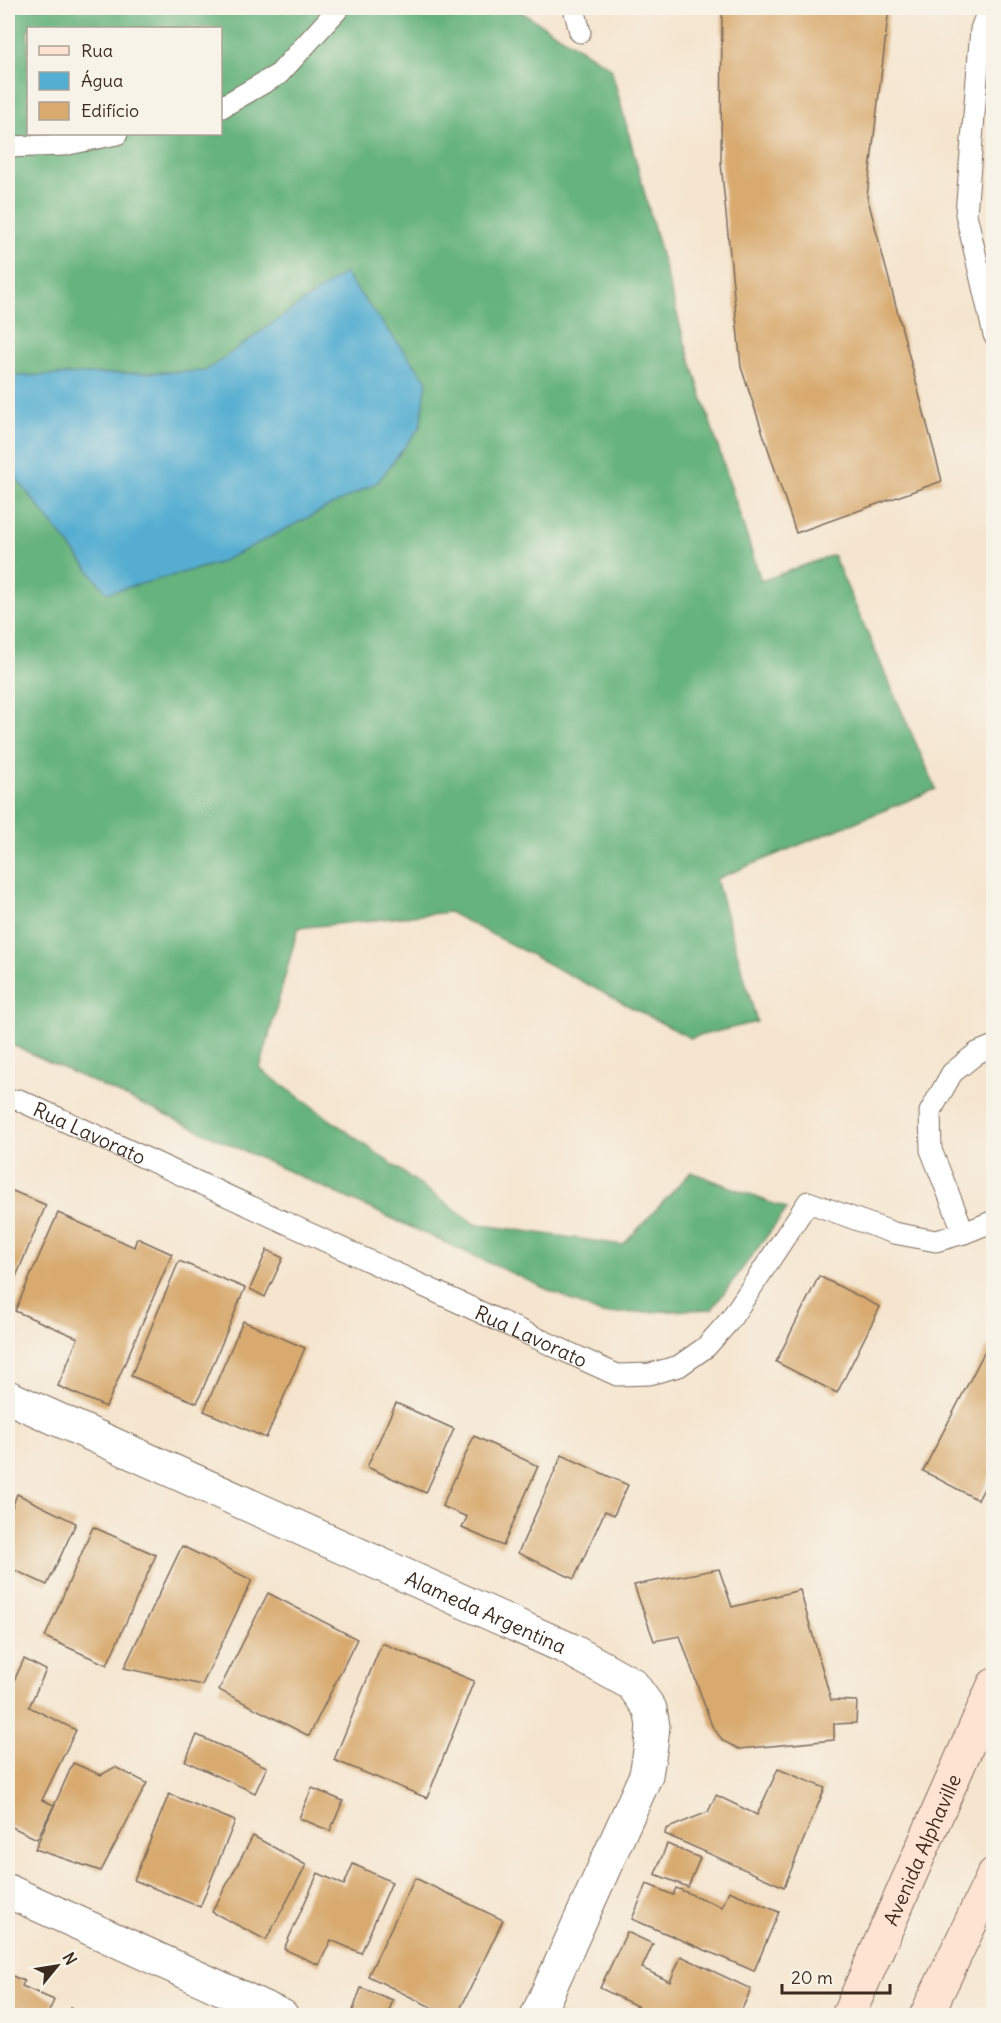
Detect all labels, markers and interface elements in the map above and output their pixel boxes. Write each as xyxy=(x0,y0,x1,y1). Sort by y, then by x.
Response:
legend xyxy=(27,27,222,135)
text: Rua xyxy=(81,39,113,62)
text: Água xyxy=(81,69,123,92)
text: Edifício xyxy=(81,99,139,122)
street label: Rua Lavorato xyxy=(30,1096,150,1169)
street label: Rua Lavorato xyxy=(471,1299,592,1372)
street label: Alameda Argentina xyxy=(402,1565,570,1659)
street label: Avenida Alphaville xyxy=(877,1770,966,1929)
north arrow xyxy=(27,1936,87,1996)
text: N xyxy=(59,1949,81,1968)
scale bar xyxy=(782,1957,890,1995)
text: 20 m xyxy=(791,1966,833,1989)

